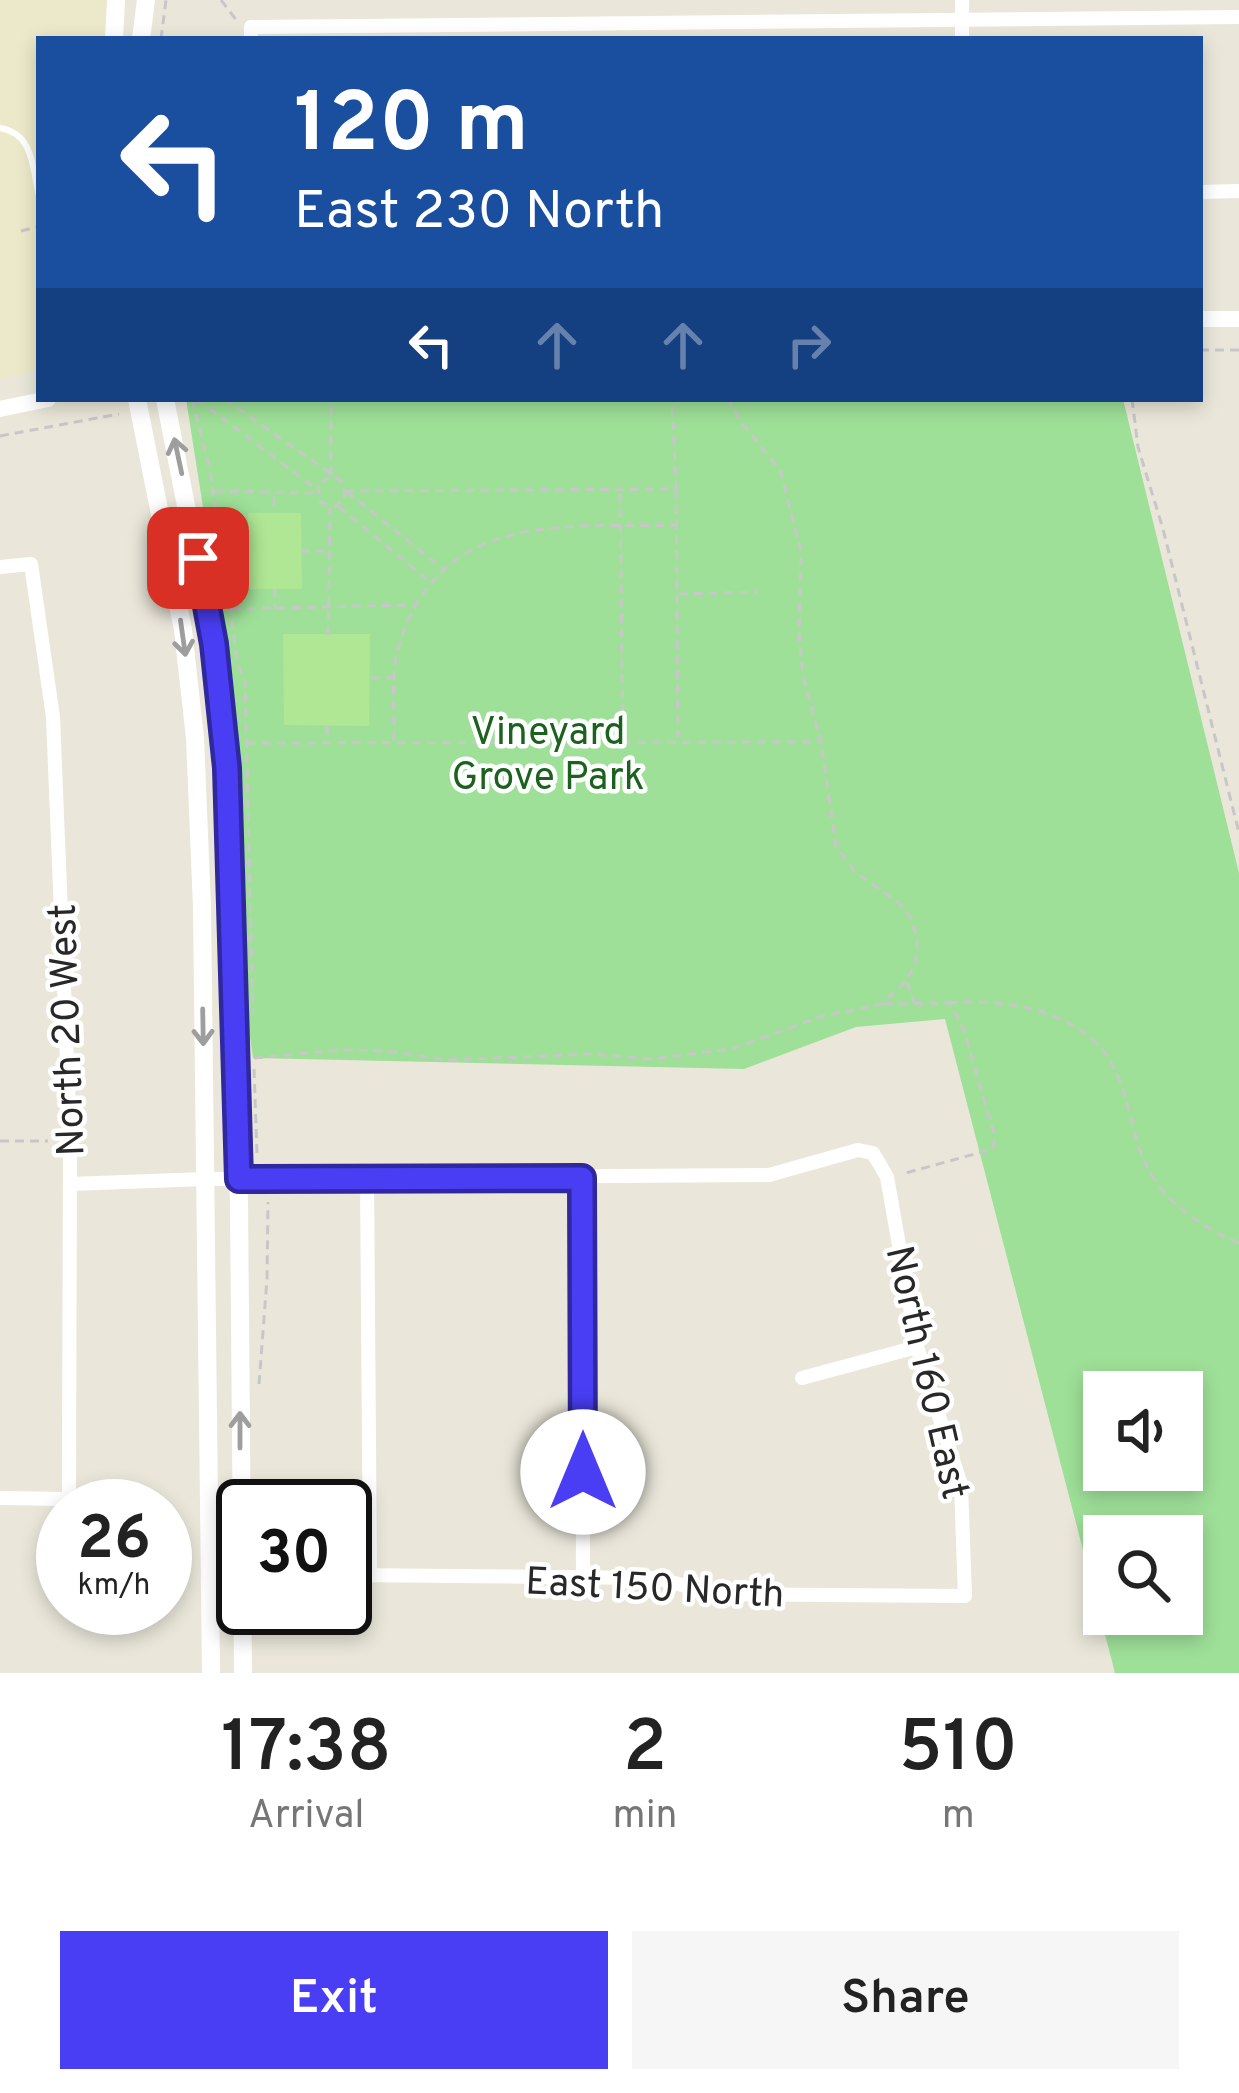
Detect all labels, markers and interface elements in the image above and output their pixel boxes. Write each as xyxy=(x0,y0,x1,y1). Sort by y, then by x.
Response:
text: 120 m xyxy=(294,75,529,181)
icon: left xyxy=(96,84,252,240)
text: East 230 North xyxy=(294,179,665,248)
icon: left xyxy=(398,312,464,378)
icon: ahead xyxy=(524,312,590,378)
icon: ahead xyxy=(650,312,716,378)
icon: right xyxy=(776,312,842,378)
one-way arrow xyxy=(165,438,188,476)
pin xyxy=(147,507,249,609)
icon: arrive xyxy=(165,525,231,591)
one-way arrow xyxy=(172,617,195,656)
park label: Vineyard Grove Park xyxy=(451,710,645,804)
street label: North 20 West xyxy=(41,903,98,1157)
one-way arrow xyxy=(192,1007,215,1046)
street label: North 160 East xyxy=(872,1242,978,1504)
map controls xyxy=(1083,1371,1203,1635)
button: sound xyxy=(1083,1371,1203,1491)
position arrow xyxy=(520,1409,646,1535)
one-way arrow xyxy=(229,1411,251,1450)
speed limit sign: 30 xyxy=(216,1479,372,1635)
text: 26 xyxy=(77,1504,151,1580)
button: search xyxy=(1083,1515,1203,1635)
street label: East 150 North xyxy=(524,1559,786,1622)
text: km/h xyxy=(78,1568,150,1605)
text: 17:38 xyxy=(221,1705,392,1797)
text: 2 xyxy=(623,1705,667,1797)
text: 510 xyxy=(899,1705,1018,1797)
text: Arrival xyxy=(248,1793,364,1842)
text: min xyxy=(613,1793,678,1842)
text: m xyxy=(942,1793,975,1842)
button: Exit xyxy=(60,1931,608,2069)
button: Share xyxy=(632,1931,1179,2069)

